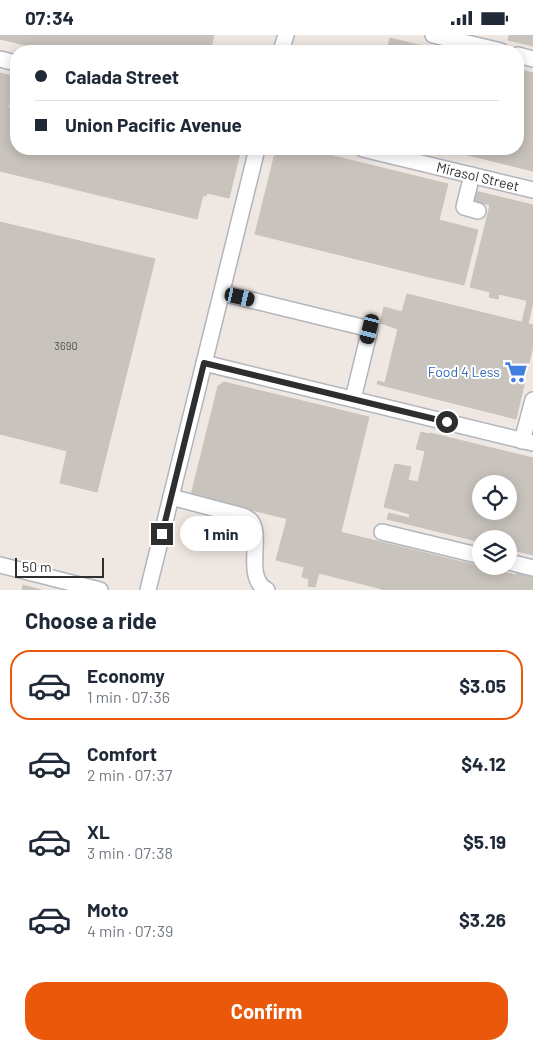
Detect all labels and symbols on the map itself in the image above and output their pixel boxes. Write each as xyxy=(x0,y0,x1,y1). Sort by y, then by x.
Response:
street label: Mirasol Street xyxy=(435,158,521,194)
car xyxy=(223,286,256,308)
car xyxy=(359,313,380,345)
house number: 3690 xyxy=(54,339,78,352)
supermarket icon: Food 4 Less xyxy=(503,359,529,385)
place label: Food 4 Less xyxy=(428,363,500,380)
route start xyxy=(436,411,458,433)
callout: 1 min xyxy=(180,517,262,551)
route end xyxy=(151,523,173,545)
scale bar xyxy=(15,555,104,578)

